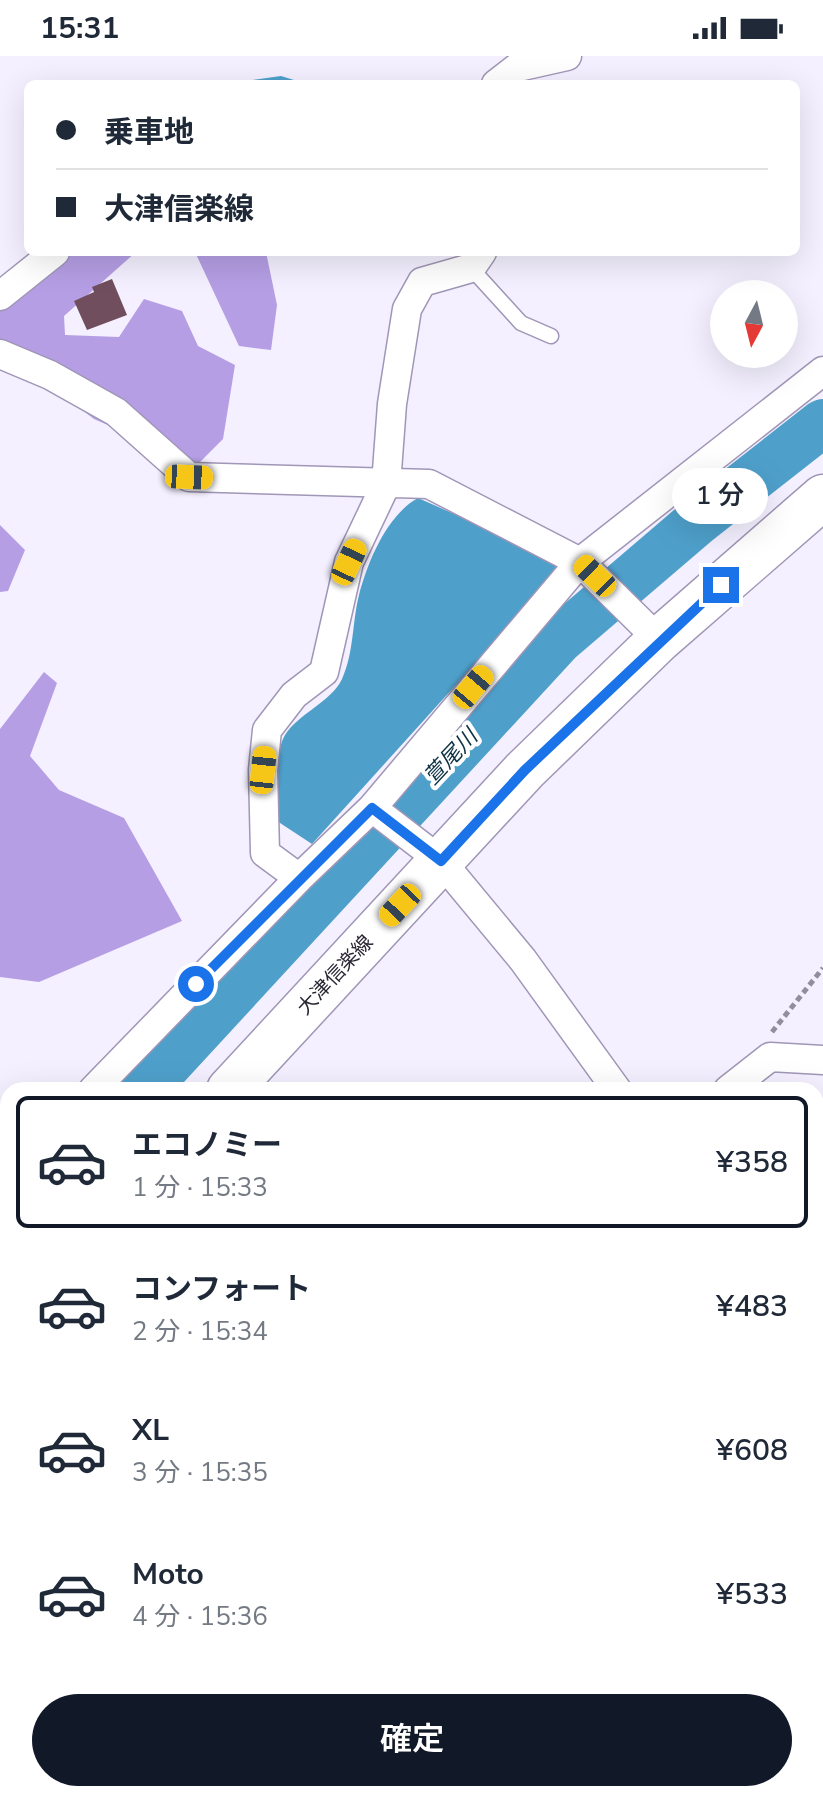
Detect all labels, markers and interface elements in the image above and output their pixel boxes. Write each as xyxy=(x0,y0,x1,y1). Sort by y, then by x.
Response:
text: 15:31 xyxy=(40,8,119,49)
text: 乗車地 xyxy=(104,112,194,153)
text: 大津信楽線 xyxy=(104,189,254,230)
north arrow xyxy=(710,280,798,368)
map controls xyxy=(710,280,798,368)
car xyxy=(165,464,213,490)
callout: 1 分 xyxy=(673,469,769,525)
text: 1 分 xyxy=(696,478,744,513)
car xyxy=(328,535,370,589)
car xyxy=(569,551,621,601)
route end xyxy=(703,567,739,603)
car xyxy=(448,661,498,713)
water label: 萱尾川 xyxy=(418,721,486,791)
car xyxy=(249,745,277,795)
car xyxy=(375,879,425,931)
street label: 大津信楽線 xyxy=(291,929,379,1021)
route start xyxy=(178,966,214,1002)
text: エコノミー xyxy=(132,1125,282,1166)
icon: car xyxy=(36,1126,108,1198)
text: ¥358 xyxy=(716,1142,788,1183)
text: 1 分 · 15:33 xyxy=(132,1170,268,1205)
text: コンフォート xyxy=(132,1269,311,1310)
icon: car xyxy=(36,1270,108,1342)
text: ¥483 xyxy=(716,1286,788,1327)
text: 2 分 · 15:34 xyxy=(132,1314,268,1349)
text: XL xyxy=(132,1410,169,1451)
icon: car xyxy=(36,1414,108,1486)
text: ¥608 xyxy=(716,1430,788,1471)
text: 3 分 · 15:35 xyxy=(132,1455,268,1490)
text: Moto xyxy=(132,1554,204,1595)
icon: car xyxy=(36,1558,108,1630)
text: ¥533 xyxy=(716,1574,788,1615)
text: 4 分 · 15:36 xyxy=(132,1599,268,1634)
button: 確定 xyxy=(32,1694,792,1786)

